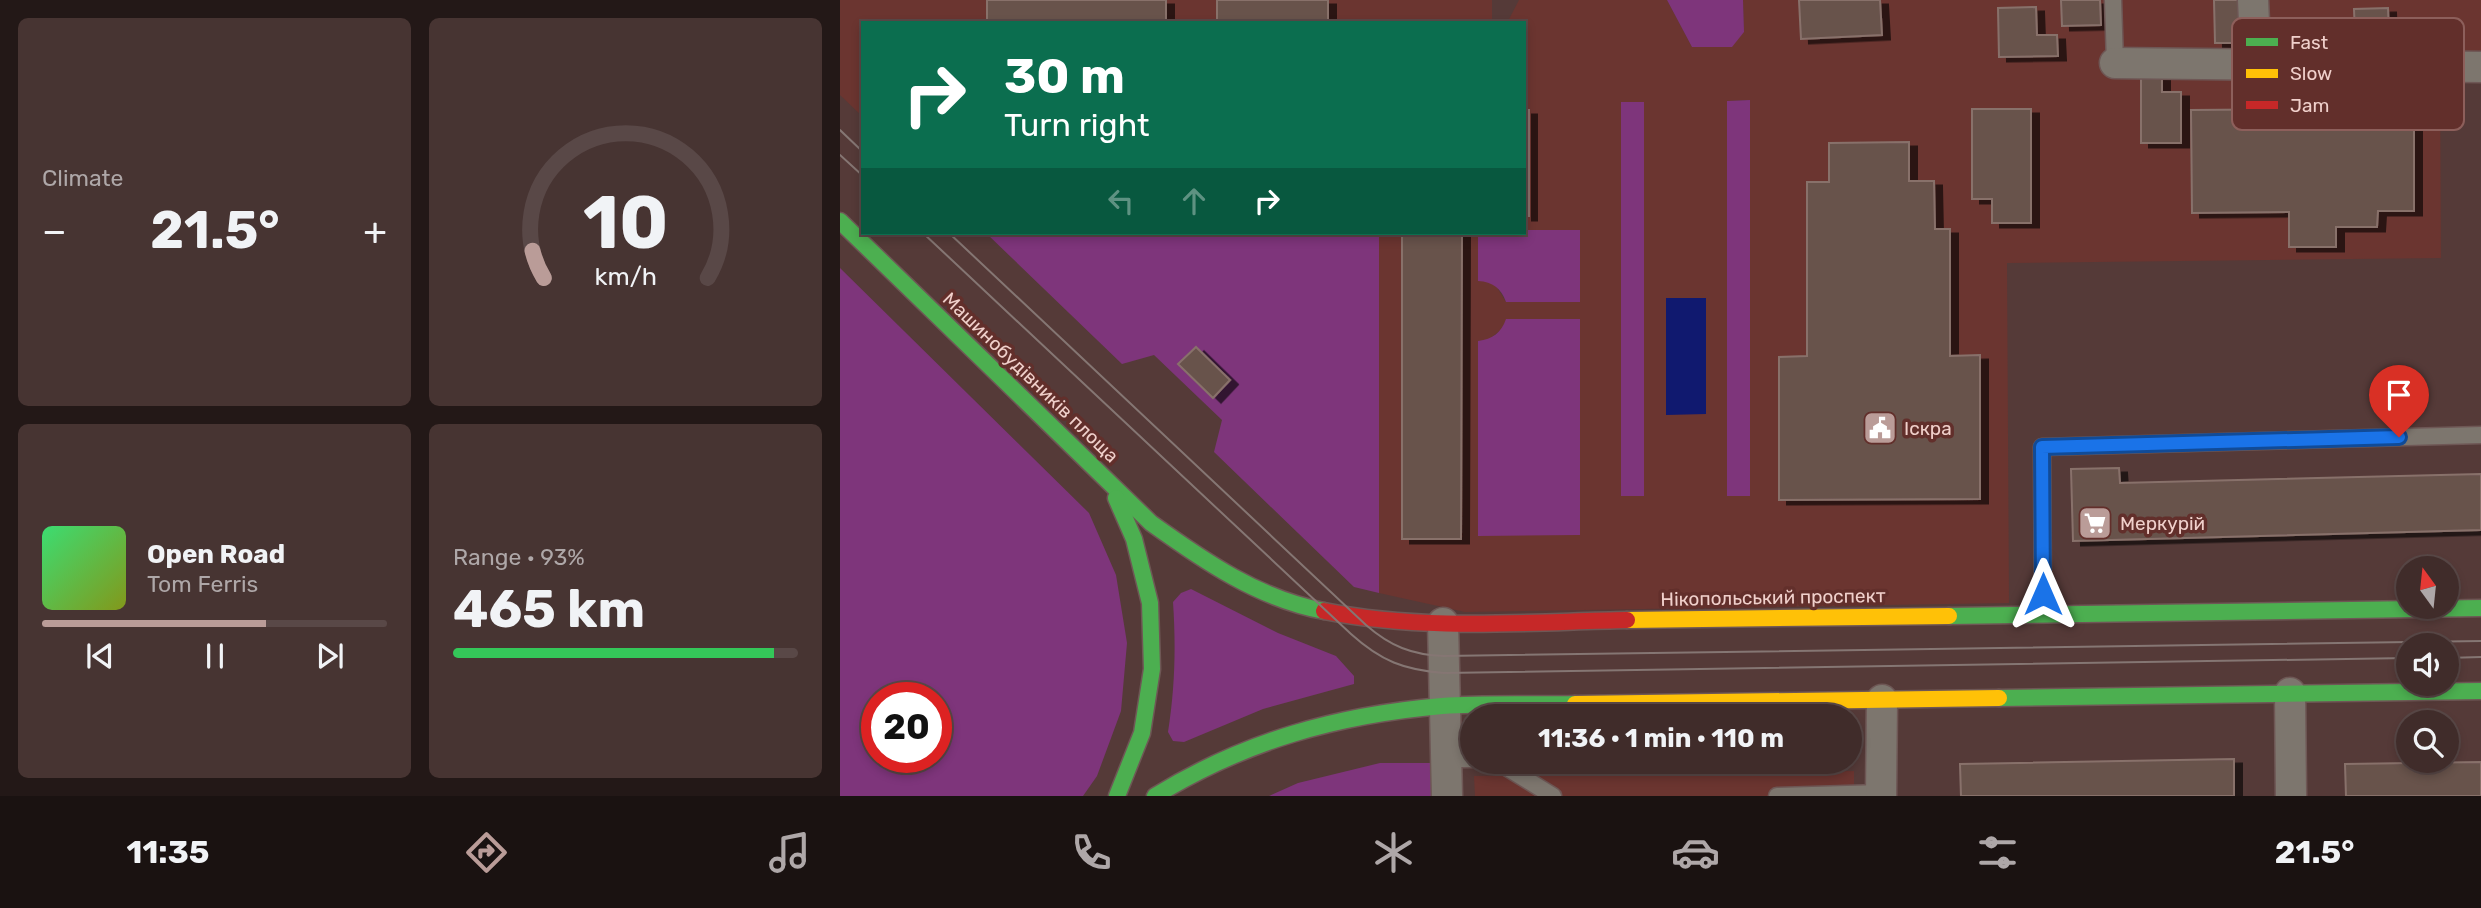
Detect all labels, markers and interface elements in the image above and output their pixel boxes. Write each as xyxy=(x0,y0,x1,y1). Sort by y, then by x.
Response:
legend xyxy=(2232,18,2464,130)
text: Fast xyxy=(2290,31,2329,54)
text: 30 m xyxy=(1004,47,1125,105)
icon: right xyxy=(889,49,980,140)
text: Slow xyxy=(2290,62,2332,85)
text: Jam xyxy=(2290,94,2329,117)
text: Turn right xyxy=(1004,106,1149,144)
text: Climate xyxy=(42,164,123,192)
text: 10 xyxy=(583,180,668,266)
icon: left xyxy=(1102,182,1140,220)
icon: ahead xyxy=(1175,182,1213,220)
icon: right xyxy=(1248,182,1286,220)
text: 21.5° xyxy=(150,199,280,261)
text: − xyxy=(42,208,67,254)
text: + xyxy=(363,208,387,254)
text: km/h xyxy=(594,262,657,291)
street label: Машинобудівників площа xyxy=(938,287,1123,467)
pin xyxy=(2369,365,2429,437)
icon: arrive xyxy=(2380,376,2418,414)
public building icon: Іскра xyxy=(1861,409,1899,447)
place label: Іскра xyxy=(1904,417,1952,440)
supermarket icon: Меркурій xyxy=(2076,504,2114,542)
place label: Меркурій xyxy=(2120,512,2205,535)
text: Open Road xyxy=(147,539,285,570)
text: Range · 93% xyxy=(453,543,585,571)
north arrow xyxy=(2396,556,2459,620)
map controls xyxy=(2396,556,2459,773)
position arrow xyxy=(2006,557,2080,631)
text: Tom Ferris xyxy=(147,570,258,598)
text: 465 km xyxy=(453,578,645,640)
street label: Нікопольський проспект xyxy=(1660,584,1886,611)
button: sound xyxy=(2396,633,2459,696)
icon: previous xyxy=(81,637,119,675)
icon: pause xyxy=(196,637,234,675)
icon: next xyxy=(311,637,349,675)
speed limit sign: 20 xyxy=(861,682,952,773)
button: search xyxy=(2396,710,2459,773)
text: 11:36 · 1 min · 110 m xyxy=(1538,723,1784,754)
icon: directions xyxy=(462,828,511,877)
icon: music xyxy=(765,828,814,877)
icon: phone xyxy=(1067,828,1116,877)
icon: climate xyxy=(1369,828,1418,877)
icon: car xyxy=(1671,828,1720,877)
icon: filters xyxy=(1973,828,2022,877)
text: 11:35 xyxy=(127,833,209,871)
text: 21.5° xyxy=(2275,833,2354,871)

